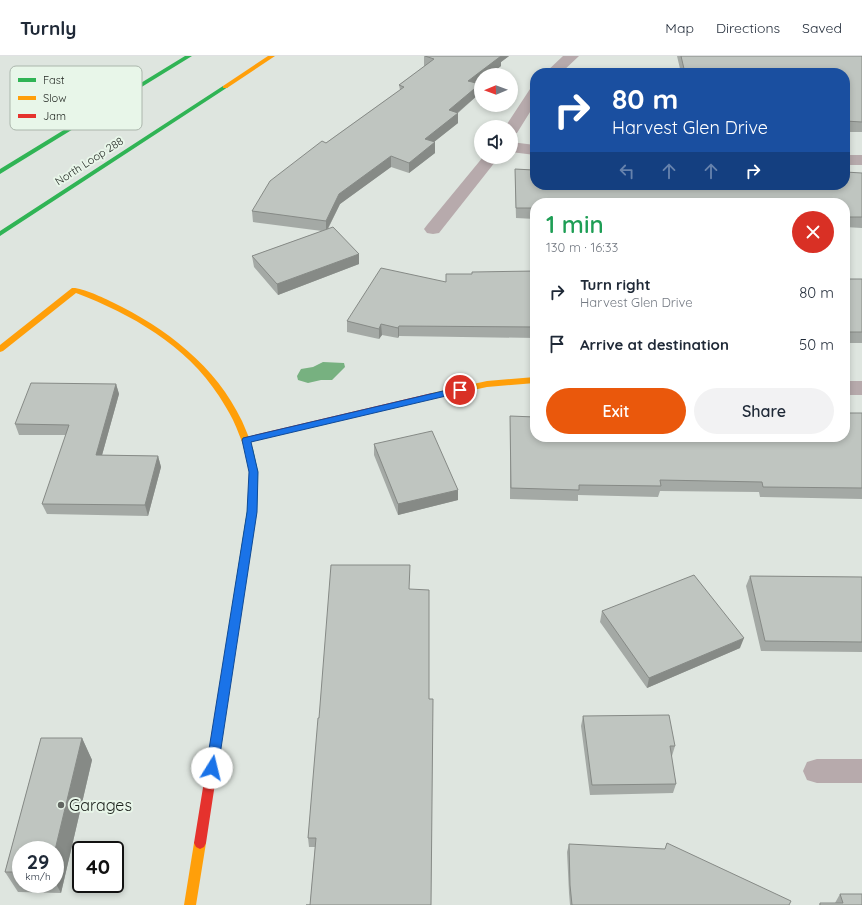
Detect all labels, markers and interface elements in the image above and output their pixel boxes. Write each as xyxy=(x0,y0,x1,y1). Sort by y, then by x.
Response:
text: Turnly xyxy=(20,16,76,40)
text: Map xyxy=(665,19,694,37)
text: Directions xyxy=(716,19,780,37)
text: Saved xyxy=(802,19,842,37)
legend xyxy=(10,66,142,130)
north arrow xyxy=(474,68,518,112)
map controls xyxy=(474,68,518,164)
text: Fast xyxy=(43,73,65,87)
text: 80 m xyxy=(612,81,678,116)
icon: right xyxy=(546,84,598,136)
text: Slow xyxy=(43,91,67,105)
text: Jam xyxy=(43,109,66,123)
text: Harvest Glen Drive xyxy=(612,116,768,139)
button: sound xyxy=(474,120,518,164)
street label: North Loop 288 xyxy=(52,134,126,188)
icon: left xyxy=(616,160,638,182)
icon: ahead xyxy=(658,160,680,182)
icon: ahead xyxy=(700,160,722,182)
icon: right xyxy=(742,160,764,182)
text: 1 min xyxy=(546,209,604,239)
button: close xyxy=(792,211,834,253)
text: 130 m · 16:33 xyxy=(546,239,618,255)
text: Turn right xyxy=(580,275,651,294)
icon: right xyxy=(546,281,568,303)
text: 80 m xyxy=(799,283,834,302)
text: Harvest Glen Drive xyxy=(580,294,693,310)
icon: arrive xyxy=(546,333,568,355)
text: Arrive at destination xyxy=(580,335,729,354)
text: 50 m xyxy=(799,335,834,354)
pin xyxy=(443,373,477,407)
icon: arrive xyxy=(449,379,471,401)
button: Exit xyxy=(546,388,686,434)
button: Share xyxy=(694,388,834,434)
position arrow xyxy=(191,747,233,789)
place label: Garages xyxy=(69,795,132,815)
marker: Garages xyxy=(56,800,66,810)
speed limit sign: 40 xyxy=(72,841,124,893)
text: 29 xyxy=(27,849,49,874)
text: km/h xyxy=(25,870,51,883)

